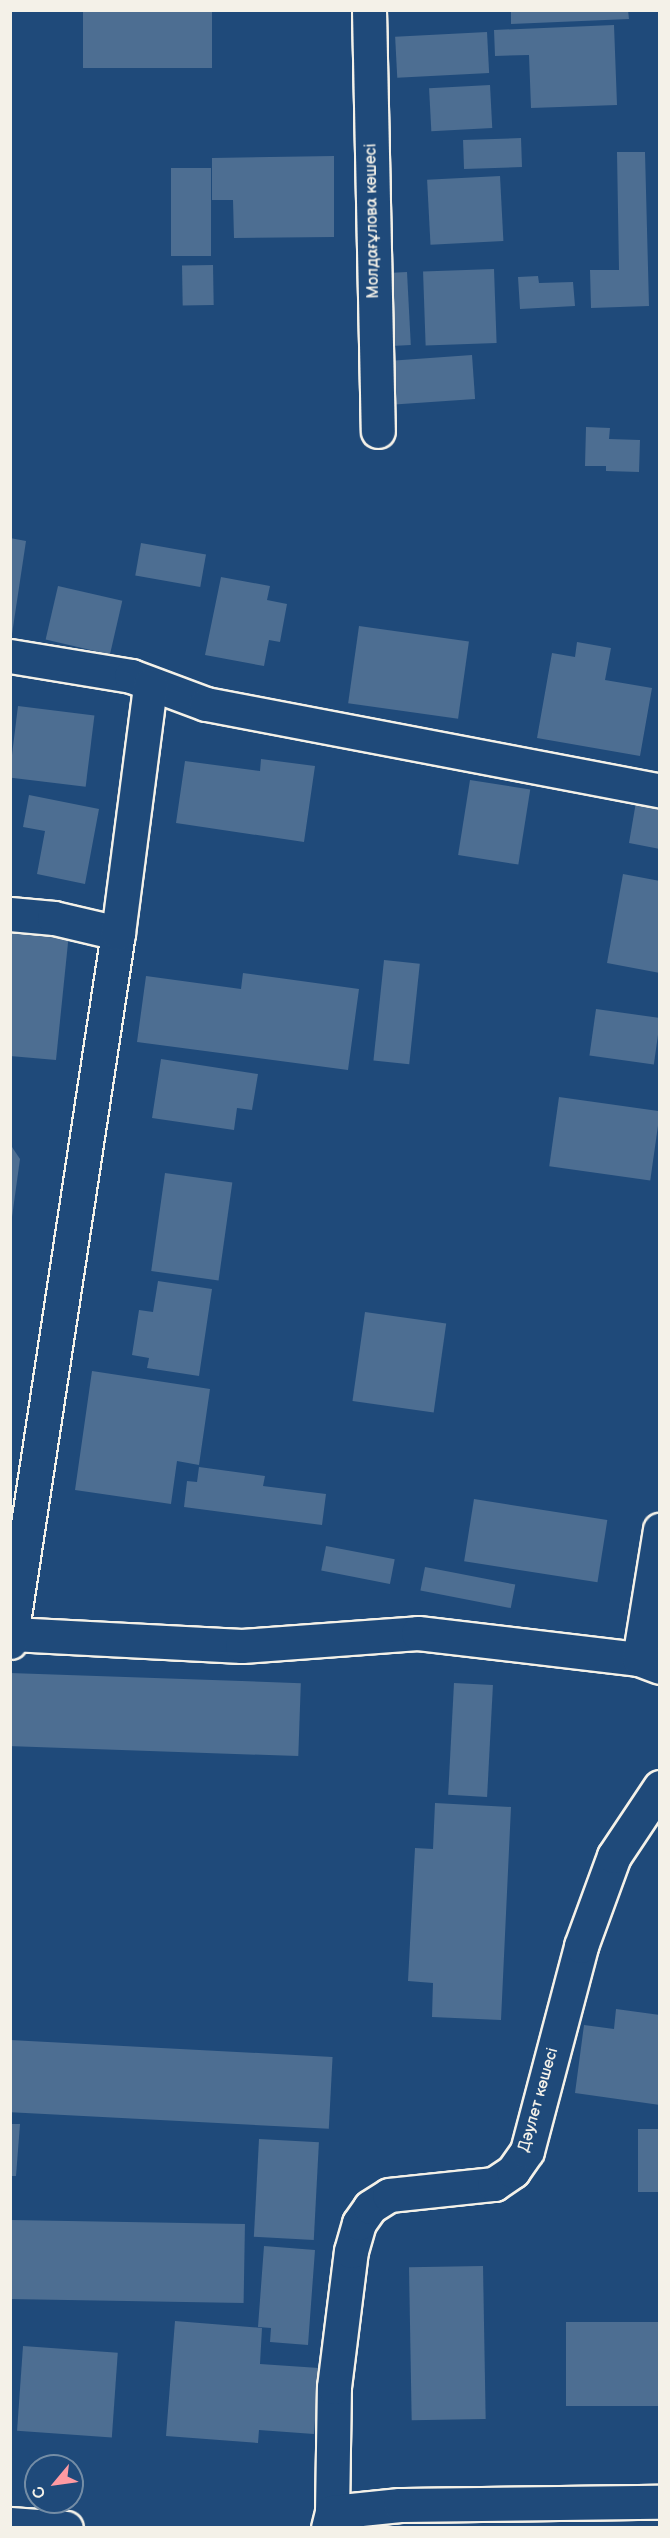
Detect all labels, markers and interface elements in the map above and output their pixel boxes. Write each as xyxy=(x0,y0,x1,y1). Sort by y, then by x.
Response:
street label: Молдағұлова көшесі xyxy=(362,143,384,299)
street label: Дәулет көшесі xyxy=(515,2046,563,2154)
north arrow xyxy=(24,2454,84,2514)
text: С xyxy=(29,2483,51,2501)

